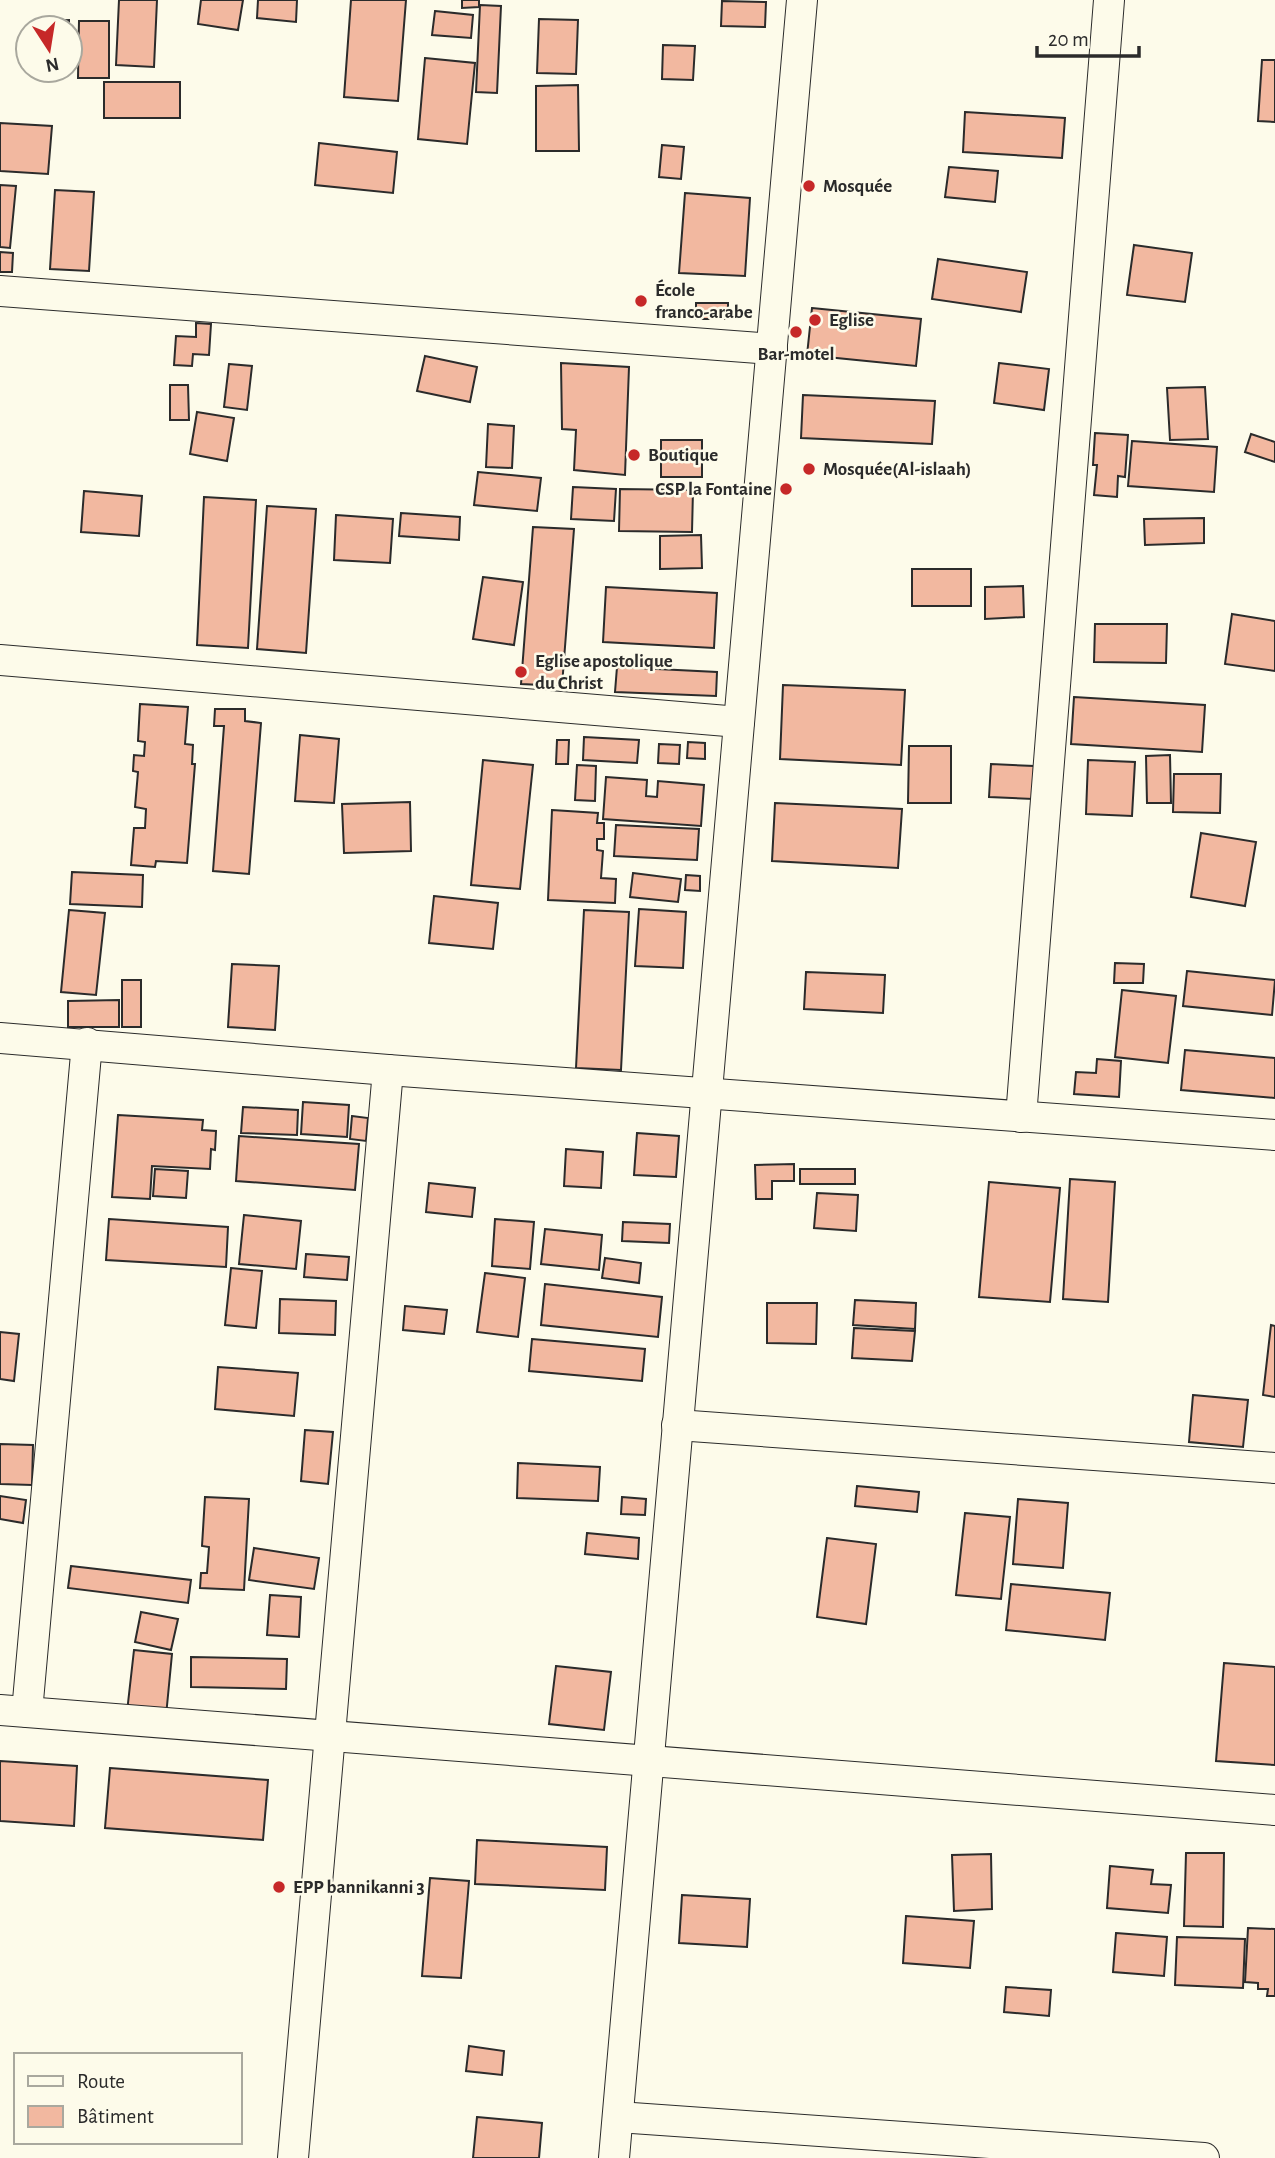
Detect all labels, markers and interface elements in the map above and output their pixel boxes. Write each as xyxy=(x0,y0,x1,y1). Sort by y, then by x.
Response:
north arrow xyxy=(14,14,84,84)
scale bar xyxy=(1037,14,1138,58)
text: 20 m xyxy=(1048,29,1089,50)
text: N xyxy=(44,53,61,75)
place label: Mosquée xyxy=(823,177,892,196)
marker: Mosquée xyxy=(801,178,817,194)
place label: École franco-arabe xyxy=(655,279,753,322)
marker: École franco-arabe xyxy=(633,293,649,309)
place label: Eglise xyxy=(829,311,874,330)
marker: Eglise xyxy=(807,312,823,328)
marker: Bar-motel xyxy=(788,324,804,340)
place label: Bar-motel xyxy=(758,345,834,364)
place label: Boutique xyxy=(648,446,718,465)
marker: Boutique xyxy=(626,447,642,463)
place label: Mosquée(Al-islaah) xyxy=(823,460,972,479)
marker: Mosquée(Al-islaah) xyxy=(801,461,817,477)
place label: CSP la Fontaine xyxy=(655,480,772,499)
marker: CSP la Fontaine xyxy=(778,481,794,497)
place label: Eglise apostolique du Christ xyxy=(535,652,673,693)
marker: Eglise apostolique du Christ xyxy=(513,664,529,680)
place label: EPP bannikanni 3 xyxy=(293,1878,425,1897)
marker: EPP bannikanni 3 xyxy=(271,1879,287,1895)
legend xyxy=(14,2053,242,2144)
text: Route xyxy=(77,2071,125,2092)
text: Bâtiment xyxy=(77,2106,154,2127)

